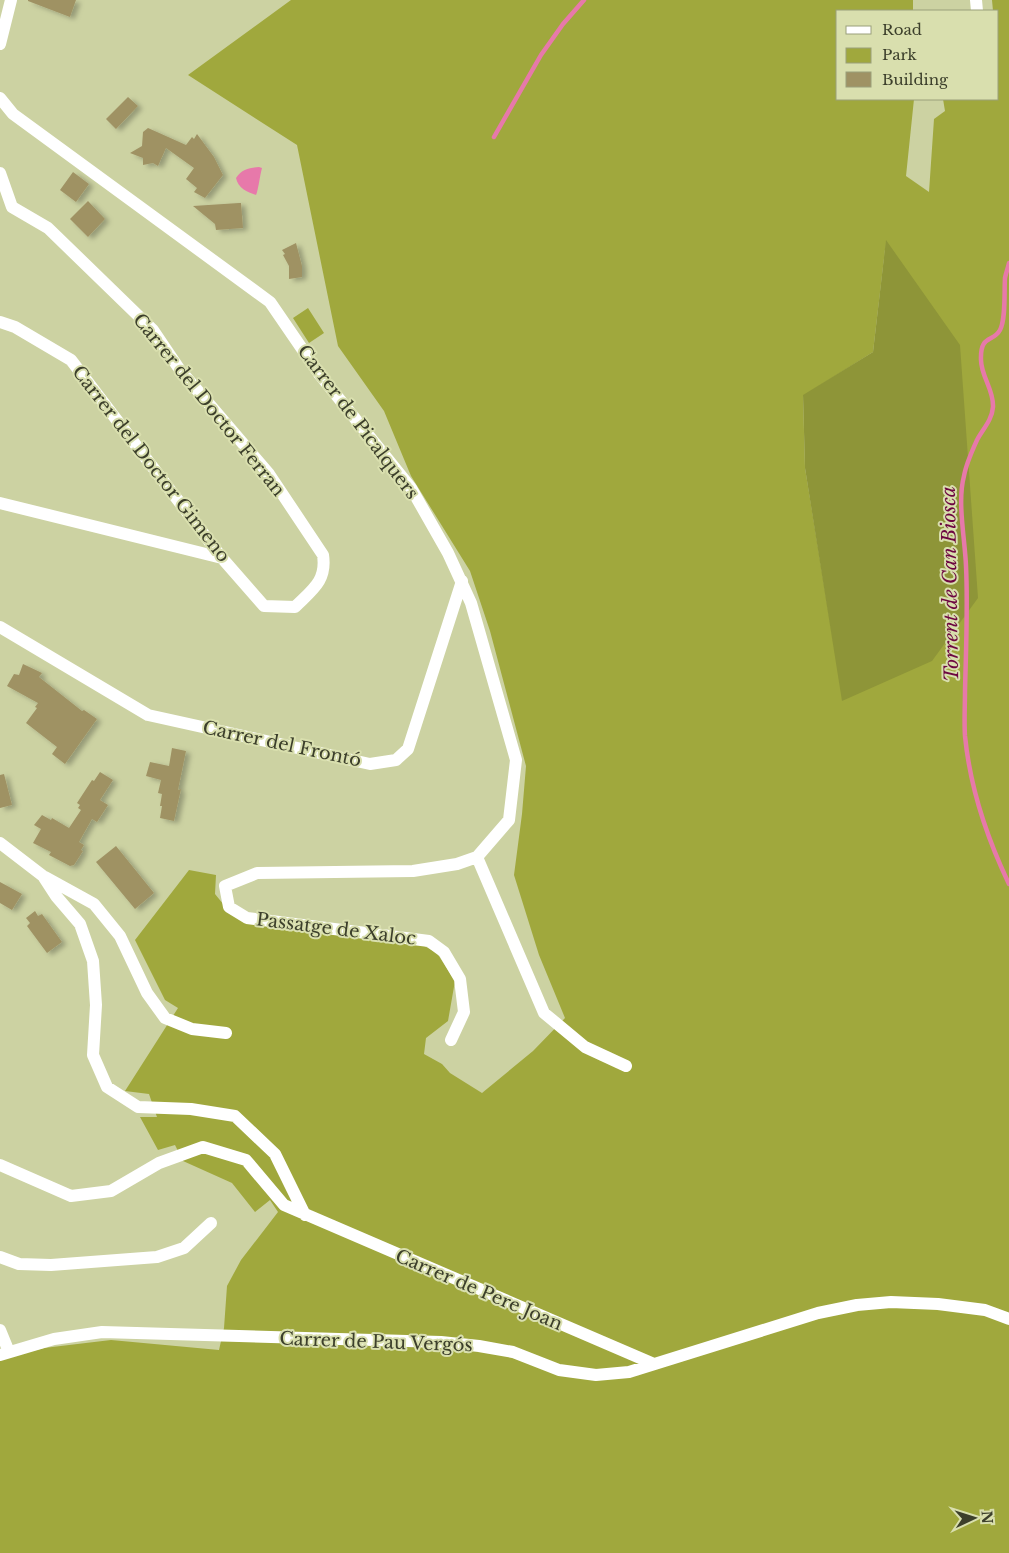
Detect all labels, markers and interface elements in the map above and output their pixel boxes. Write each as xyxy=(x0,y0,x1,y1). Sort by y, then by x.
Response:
legend xyxy=(836,10,999,100)
text: Road xyxy=(882,20,922,39)
text: Park xyxy=(882,45,918,64)
text: Building xyxy=(882,70,949,89)
street label: Carrer del Doctor Ferran xyxy=(128,309,290,501)
street label: Carrer de Picalquers xyxy=(293,341,423,503)
street label: Carrer del Doctor Gimeno xyxy=(67,361,235,567)
water label: Torrent de Can Biosca xyxy=(937,486,963,682)
street label: Carrer del Frontó xyxy=(201,716,363,772)
street label: Passatge de Xaloc xyxy=(255,908,417,950)
street label: Carrer de Pere Joan xyxy=(392,1245,566,1335)
street label: Carrer de Pau Vergós xyxy=(279,1328,473,1356)
north arrow xyxy=(949,1493,999,1543)
text: N xyxy=(978,1510,996,1524)

